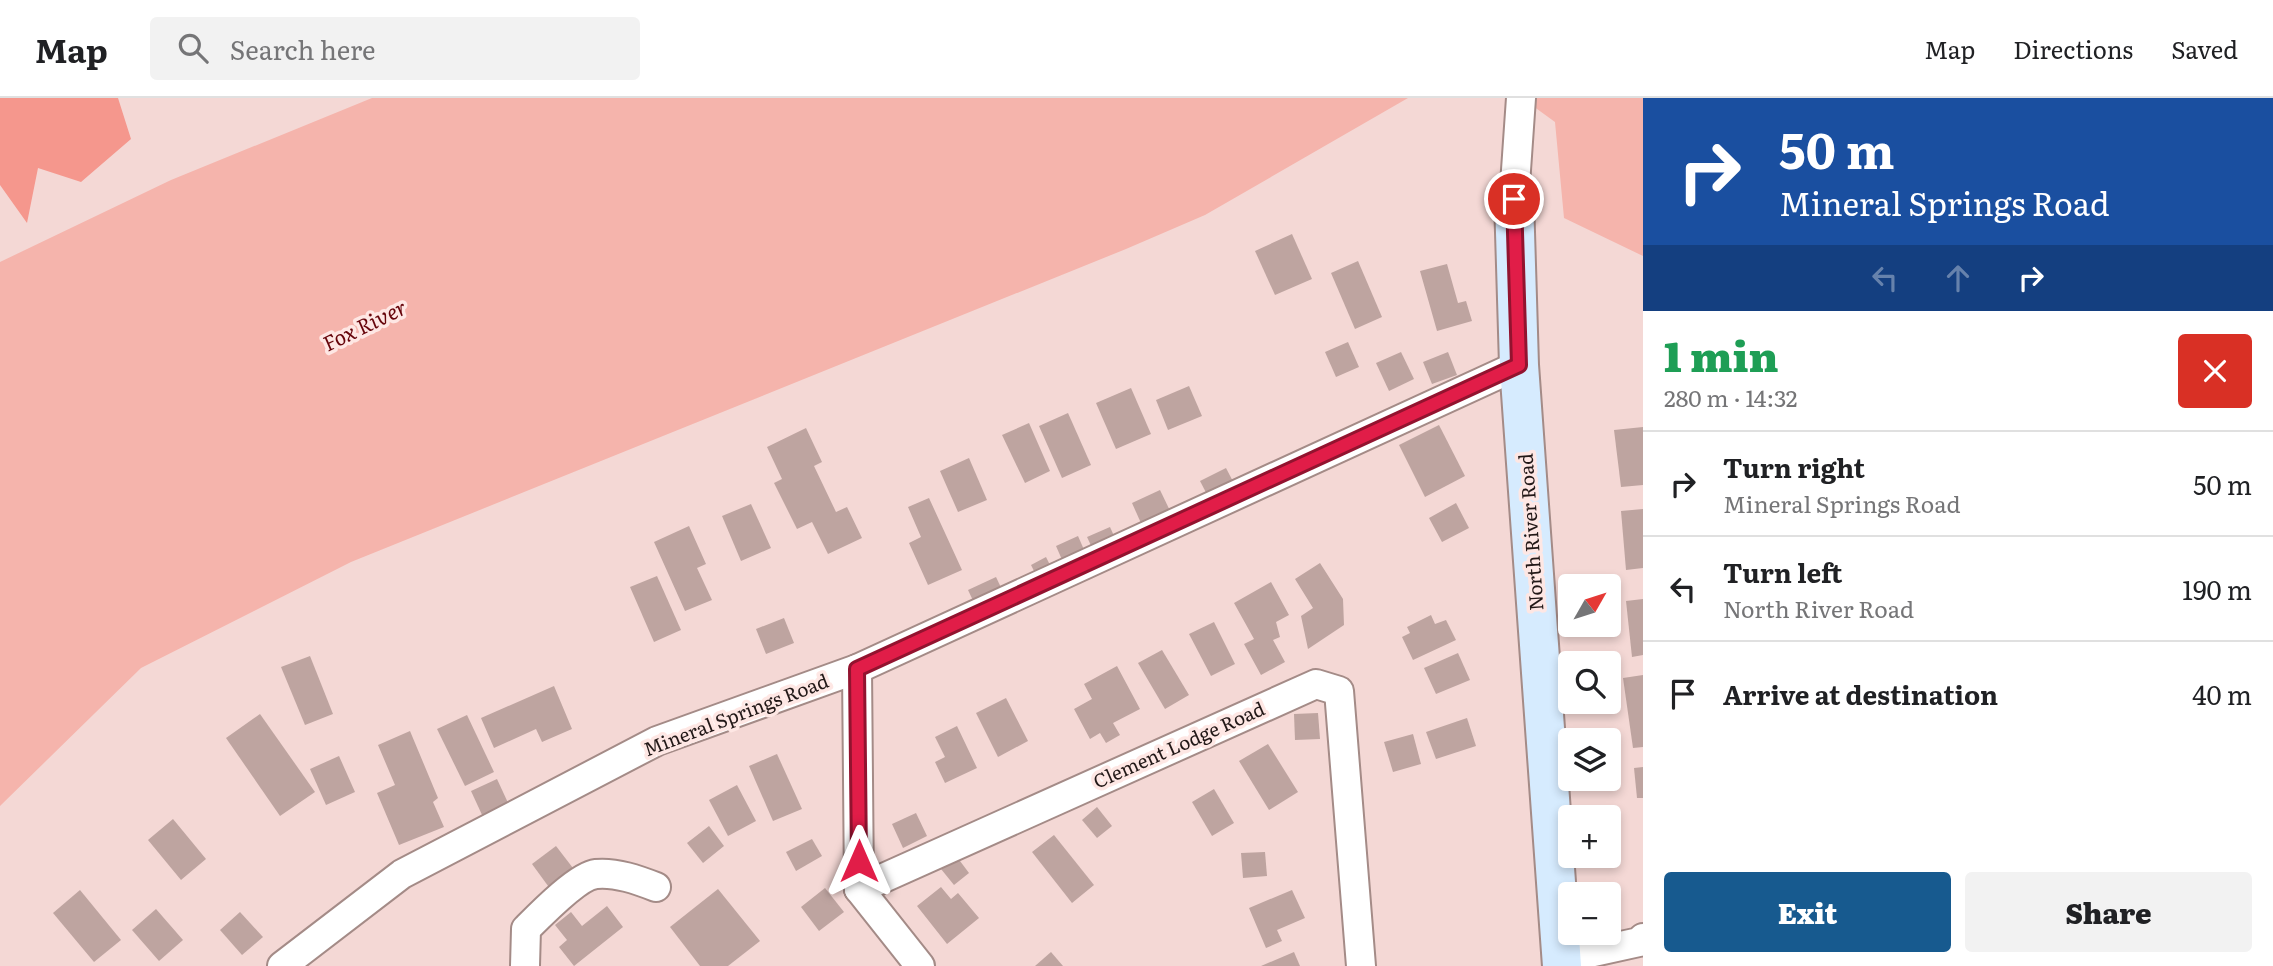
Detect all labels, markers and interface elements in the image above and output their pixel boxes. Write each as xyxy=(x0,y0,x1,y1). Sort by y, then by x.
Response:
search box xyxy=(150,17,640,80)
text: Map xyxy=(35,24,108,73)
icon: search xyxy=(174,29,212,67)
text: Search here xyxy=(230,29,376,68)
text: Map xyxy=(1924,31,1975,66)
text: Directions xyxy=(2013,31,2133,66)
text: Saved xyxy=(2171,31,2238,66)
text: 50 m xyxy=(1779,111,1895,184)
icon: right xyxy=(1664,126,1755,217)
pin xyxy=(1484,169,1544,229)
text: Mineral Springs Road xyxy=(1779,178,2110,226)
icon: arrive xyxy=(1495,180,1533,218)
icon: left xyxy=(1866,259,1904,297)
icon: ahead xyxy=(1939,259,1977,297)
icon: right xyxy=(2012,259,2050,297)
water label: Fox River xyxy=(317,290,411,357)
text: 1 min xyxy=(1664,323,1779,385)
button: close xyxy=(2178,334,2252,408)
text: 280 m · 14:32 xyxy=(1664,380,1797,414)
text: Turn right xyxy=(1723,447,1865,486)
street label: North River Road xyxy=(1511,452,1549,612)
text: 50 m xyxy=(2193,464,2252,503)
icon: right xyxy=(1664,465,1702,503)
text: Mineral Springs Road xyxy=(1723,486,1961,520)
text: Turn left xyxy=(1723,552,1842,591)
text: 190 m xyxy=(2182,569,2252,608)
icon: left xyxy=(1664,570,1702,608)
north arrow xyxy=(1558,574,1620,637)
map controls xyxy=(1558,574,1621,945)
text: North River Road xyxy=(1723,591,1914,625)
button: search xyxy=(1558,651,1621,714)
street label: Mineral Springs Road xyxy=(639,666,833,762)
text: Arrive at destination xyxy=(1723,674,1998,713)
text: 40 m xyxy=(2192,674,2252,713)
icon: arrive xyxy=(1664,675,1702,713)
street label: Clement Lodge Road xyxy=(1088,693,1269,795)
button: layers xyxy=(1558,728,1621,791)
button: + xyxy=(1558,805,1621,868)
position arrow xyxy=(822,824,896,898)
button: Exit xyxy=(1664,872,1951,952)
button: Share xyxy=(1965,872,2252,952)
button: − xyxy=(1558,882,1621,945)

